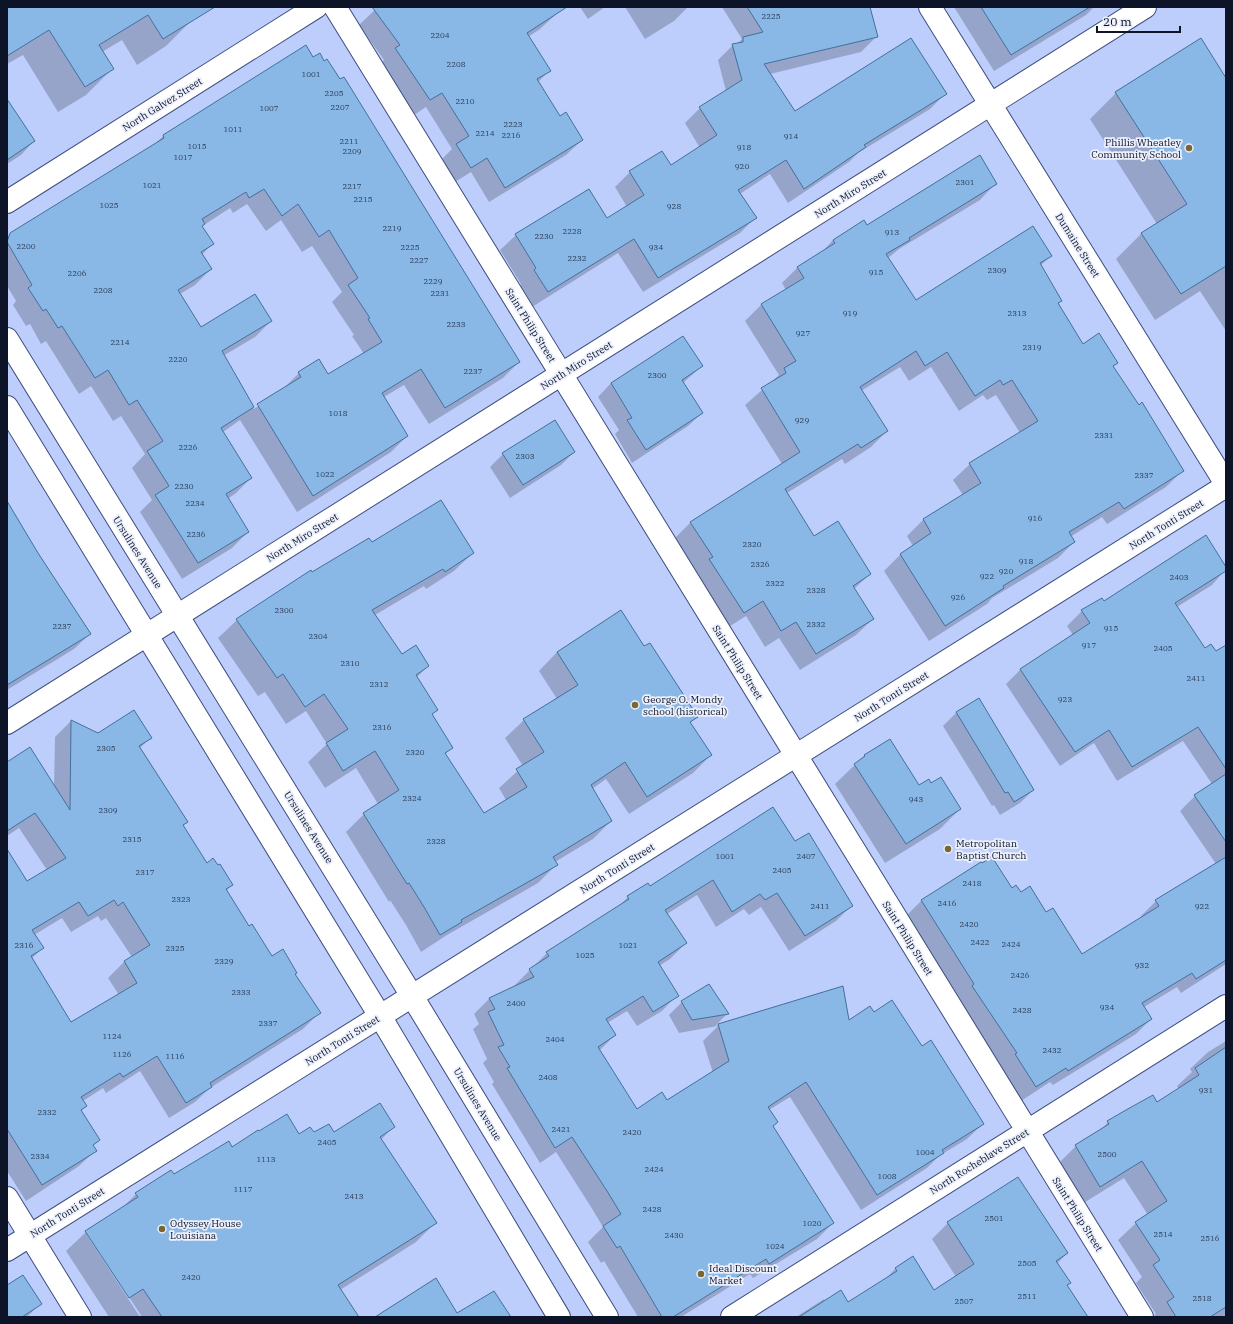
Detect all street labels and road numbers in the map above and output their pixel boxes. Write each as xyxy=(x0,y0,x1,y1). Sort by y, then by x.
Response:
street label: North Galvez Street xyxy=(120,74,205,134)
street label: North Miro Street xyxy=(812,166,889,221)
street label: Dumaine Street xyxy=(1053,211,1103,280)
street label: Saint Philip Street xyxy=(503,286,559,365)
street label: North Miro Street xyxy=(538,338,615,393)
street label: North Tonti Street xyxy=(1127,496,1206,553)
street label: North Miro Street xyxy=(264,510,341,565)
street label: Ursulines Avenue xyxy=(110,514,165,591)
street label: Saint Philip Street xyxy=(710,623,766,702)
street label: North Tonti Street xyxy=(852,668,931,725)
street label: Ursulines Avenue xyxy=(281,789,336,866)
street label: North Tonti Street xyxy=(578,840,657,897)
street label: Saint Philip Street xyxy=(880,899,936,978)
street label: North Tonti Street xyxy=(303,1012,382,1069)
street label: Ursulines Avenue xyxy=(451,1065,505,1143)
street label: North Rocheblave Street xyxy=(927,1125,1032,1197)
street label: Saint Philip Street xyxy=(1050,1175,1106,1254)
street label: North Tonti Street xyxy=(28,1184,107,1241)

